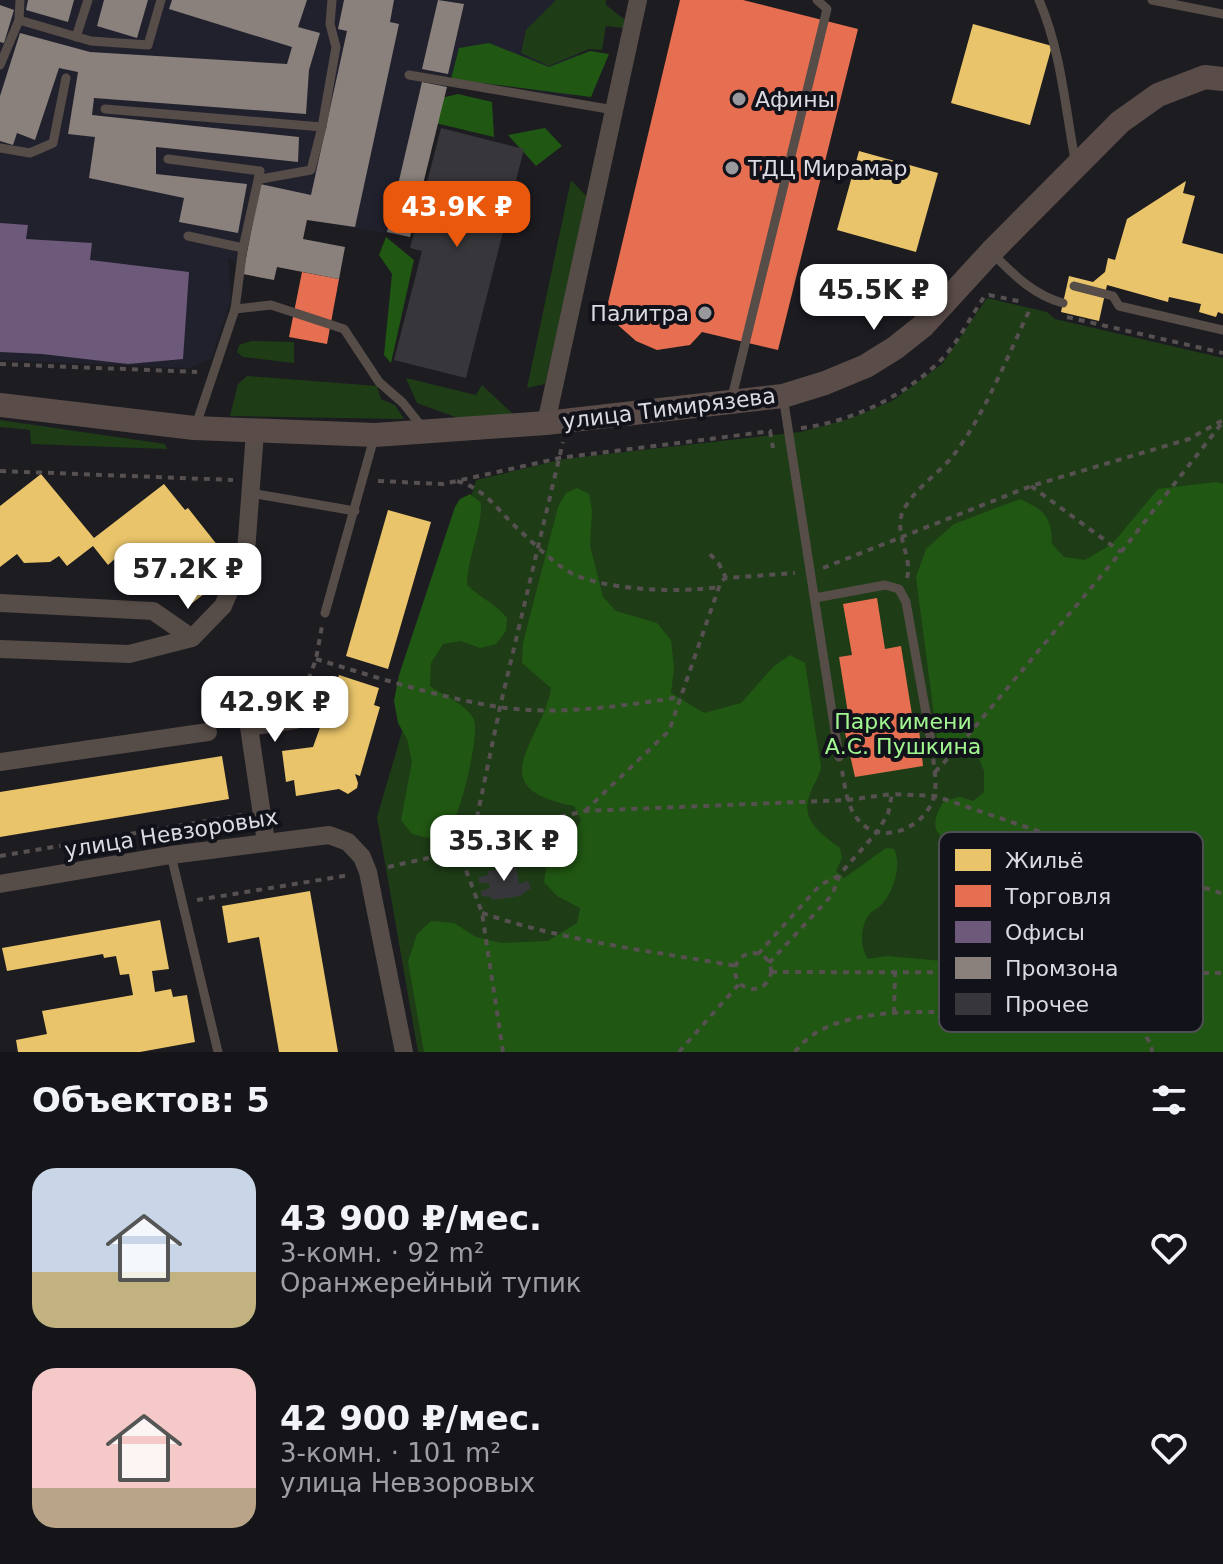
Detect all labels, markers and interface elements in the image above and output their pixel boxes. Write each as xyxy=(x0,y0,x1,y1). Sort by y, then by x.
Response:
place label: Афины xyxy=(755,87,835,112)
marker: Афины xyxy=(730,90,748,108)
place label: ТДЦ Мирамар xyxy=(747,156,907,181)
marker: ТДЦ Мирамар xyxy=(723,159,741,177)
pin: 43.9K ₽ xyxy=(383,181,531,249)
text: 43.9K ₽ xyxy=(401,192,513,222)
pin: 45.5K ₽ xyxy=(800,264,948,332)
text: 45.5K ₽ xyxy=(818,275,930,305)
place label: Палитра xyxy=(590,301,689,326)
marker: Палитра xyxy=(696,304,714,322)
street label: улица Тимирязева xyxy=(561,383,777,434)
pin: 57.2K ₽ xyxy=(114,543,262,611)
text: 57.2K ₽ xyxy=(132,554,244,584)
pin: 42.9K ₽ xyxy=(201,676,349,744)
text: 42.9K ₽ xyxy=(219,687,331,717)
park label: Парк имени А.С. Пушкина xyxy=(825,709,981,759)
street label: улица Невзоровых xyxy=(63,804,280,863)
pin: 35.3K ₽ xyxy=(430,815,578,883)
text: 35.3K ₽ xyxy=(448,826,560,856)
legend xyxy=(939,832,1203,1032)
text: Жильё xyxy=(1005,848,1084,873)
text: Торговля xyxy=(1004,884,1111,909)
text: Офисы xyxy=(1005,920,1085,945)
text: Промзона xyxy=(1005,956,1119,981)
text: Прочее xyxy=(1005,992,1089,1017)
icon: filters xyxy=(1147,1078,1191,1122)
text: Объектов: 5 xyxy=(32,1080,270,1120)
text: 43 900 ₽/мес. xyxy=(280,1198,542,1238)
icon: home xyxy=(96,1200,192,1296)
icon: heart xyxy=(1147,1226,1191,1270)
text: 3-комн. · 92 m² xyxy=(280,1238,484,1268)
text: Оранжерейный тупик xyxy=(280,1268,582,1298)
text: 42 900 ₽/мес. xyxy=(280,1398,542,1438)
icon: home xyxy=(96,1400,192,1496)
icon: heart xyxy=(1147,1426,1191,1470)
text: 3-комн. · 101 m² xyxy=(280,1438,501,1468)
text: улица Невзоровых xyxy=(280,1468,535,1498)

